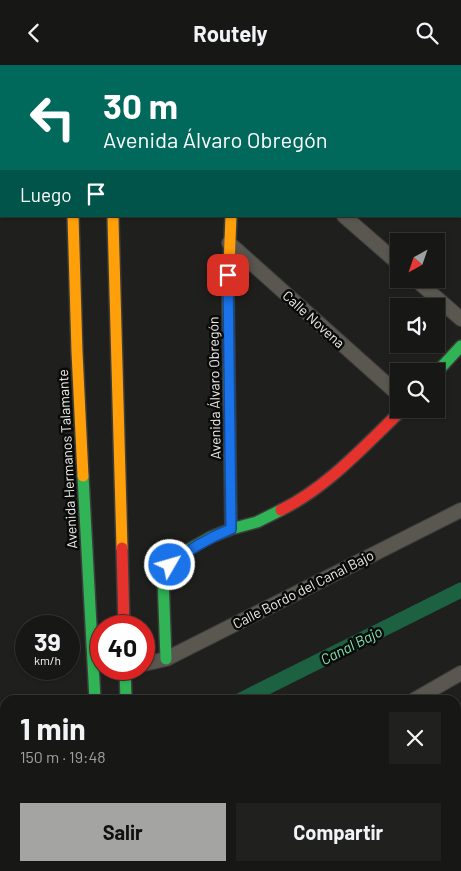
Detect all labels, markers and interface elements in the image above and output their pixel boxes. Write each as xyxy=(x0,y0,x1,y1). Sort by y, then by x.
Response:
icon: back xyxy=(20,19,48,47)
icon: search xyxy=(413,19,441,47)
text: Routely xyxy=(193,20,268,46)
text: 30 m xyxy=(103,84,178,126)
icon: left xyxy=(20,85,85,150)
text: Avenida Álvaro Obregón xyxy=(103,126,328,152)
icon: arrive xyxy=(82,180,110,208)
text: Luego xyxy=(20,183,72,206)
north arrow xyxy=(390,233,445,287)
map controls xyxy=(390,233,445,418)
pin xyxy=(207,254,249,296)
icon: arrive xyxy=(214,261,242,289)
street label: Calle Novena xyxy=(279,287,349,351)
button: sound xyxy=(390,298,445,353)
street label: Avenida Álvaro Obregón xyxy=(204,316,224,460)
button: search xyxy=(390,363,445,418)
street label: Avenida Hermanos Talamante xyxy=(54,369,80,549)
position arrow xyxy=(143,538,195,590)
street label: Calle Bordo del Canal Bajo xyxy=(230,546,376,632)
speed limit sign: 40 xyxy=(90,615,155,680)
water label: Canal Bajo xyxy=(317,622,385,668)
text: 39 xyxy=(34,626,61,656)
text: km/h xyxy=(34,653,61,667)
text: 1 min xyxy=(20,710,86,746)
button: close xyxy=(389,712,441,764)
text: 150 m · 19:48 xyxy=(20,747,106,766)
button: Salir xyxy=(20,803,226,861)
button: Compartir xyxy=(236,803,441,861)

